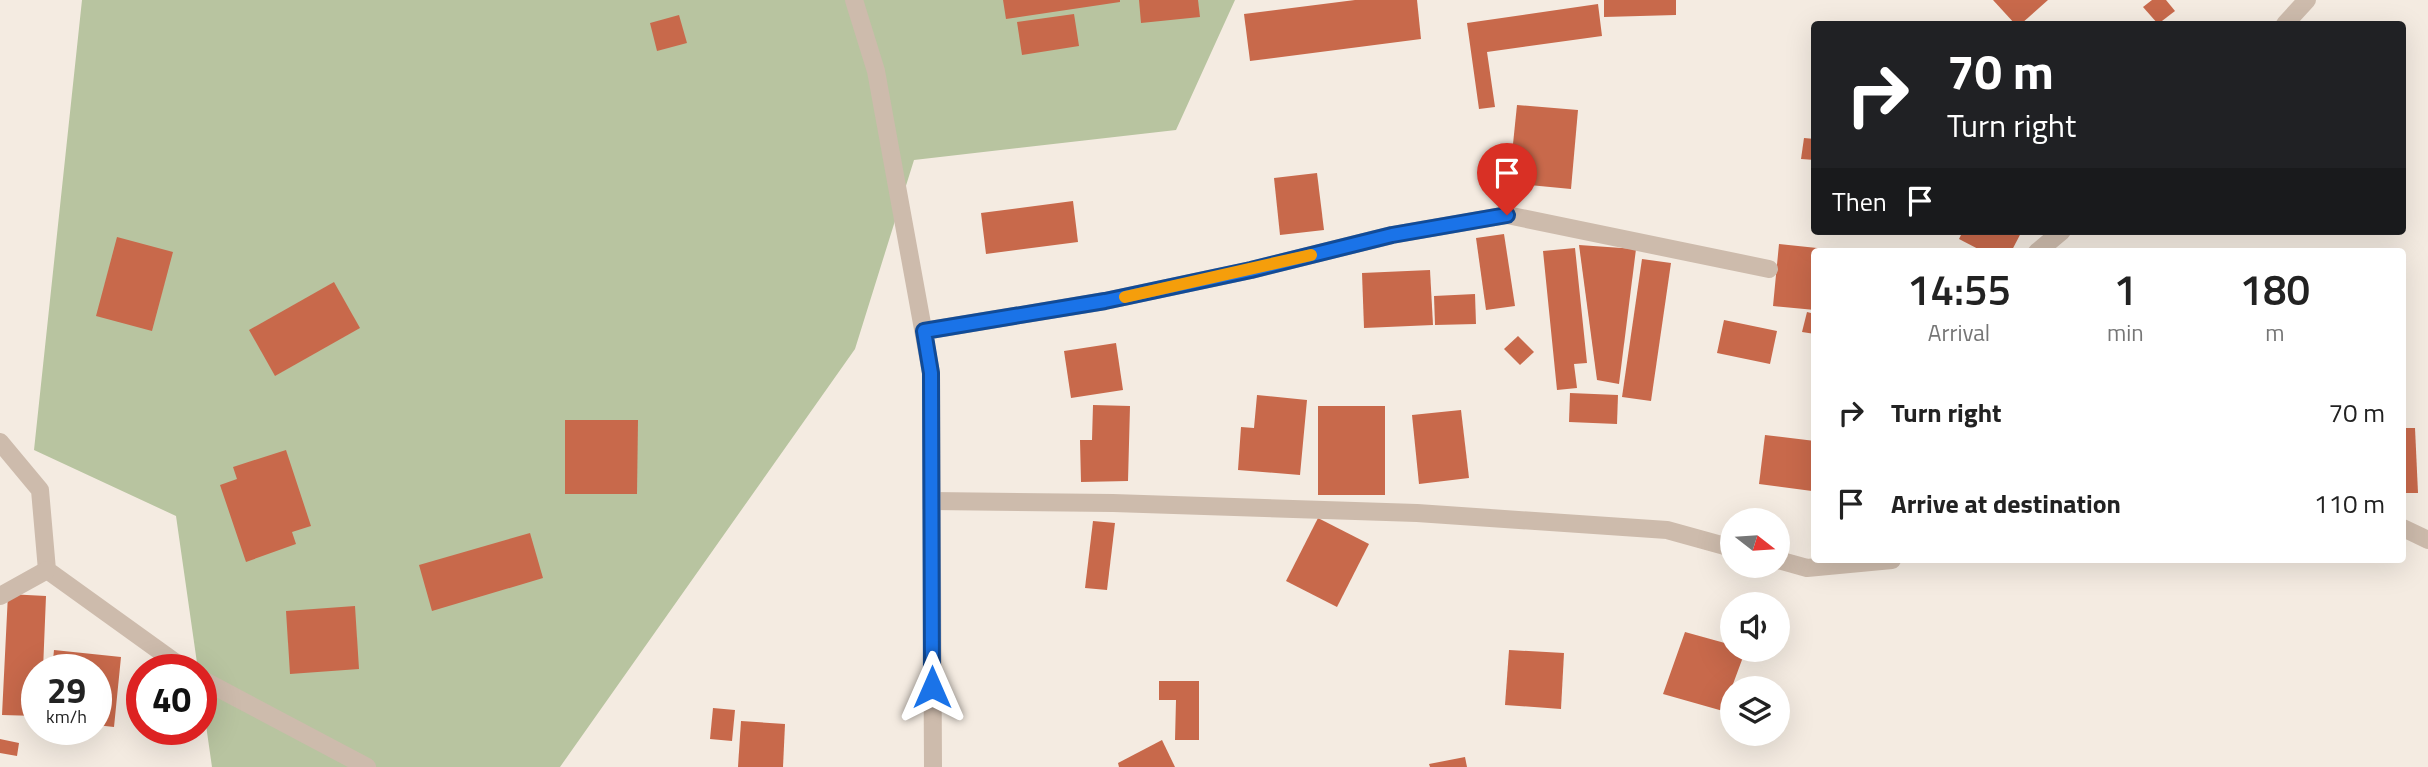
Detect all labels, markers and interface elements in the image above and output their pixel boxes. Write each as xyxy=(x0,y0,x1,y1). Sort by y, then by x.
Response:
text: 70 m xyxy=(1947,33,2054,108)
icon: right xyxy=(1832,49,1923,140)
text: Turn right xyxy=(1947,101,2076,149)
pin xyxy=(1477,143,1537,215)
icon: arrive xyxy=(1488,154,1526,192)
text: Then xyxy=(1832,182,1887,221)
icon: arrive xyxy=(1901,182,1939,220)
text: 14:55 xyxy=(1907,257,2011,321)
text: 1 xyxy=(2114,257,2137,321)
text: 180 xyxy=(2240,257,2310,321)
text: Arrival xyxy=(1928,315,1990,350)
text: min xyxy=(2107,315,2144,350)
text: m xyxy=(2265,315,2284,350)
text: Turn right xyxy=(1891,393,2002,432)
text: 70 m xyxy=(2328,393,2385,432)
icon: right xyxy=(1832,394,1870,432)
text: Arrive at destination xyxy=(1891,484,2121,523)
text: 110 m xyxy=(2314,484,2385,523)
icon: arrive xyxy=(1832,485,1870,523)
north arrow xyxy=(1720,508,1790,578)
map controls xyxy=(1720,508,1790,746)
button: sound xyxy=(1720,592,1790,662)
position arrow xyxy=(895,650,969,724)
speed limit sign: 40 xyxy=(126,654,217,745)
text: 29 xyxy=(47,663,86,717)
button: layers xyxy=(1720,676,1790,746)
text: km/h xyxy=(46,703,87,730)

